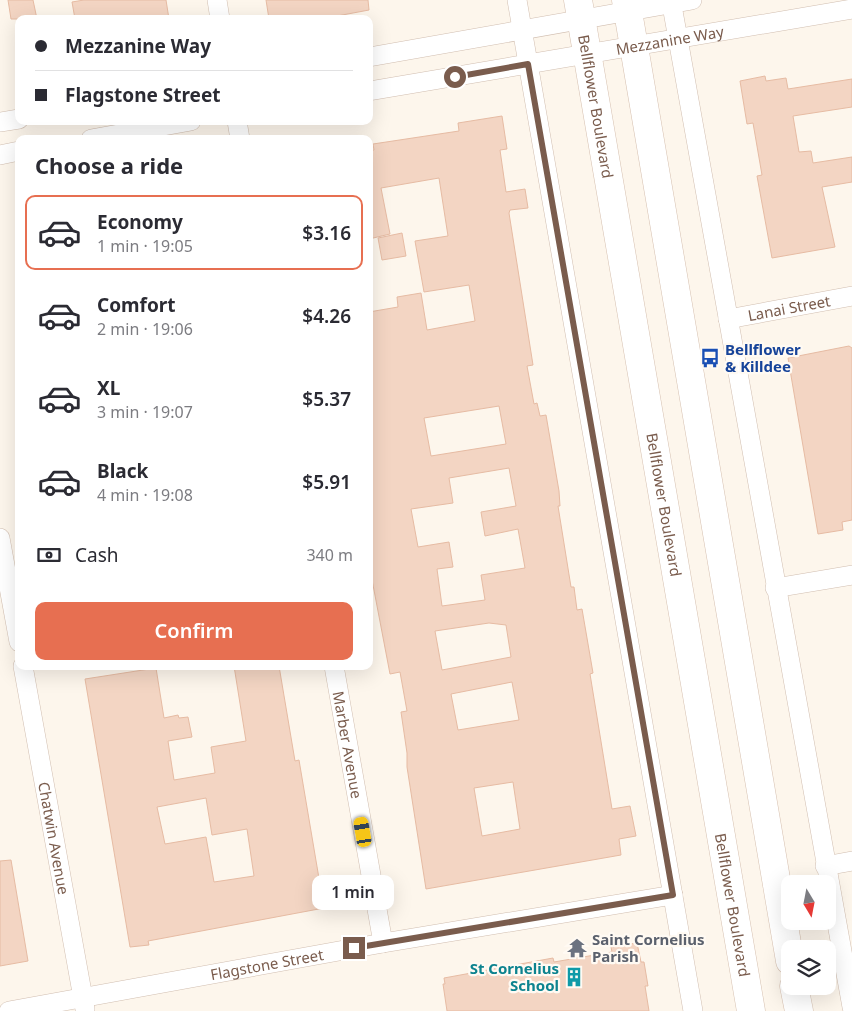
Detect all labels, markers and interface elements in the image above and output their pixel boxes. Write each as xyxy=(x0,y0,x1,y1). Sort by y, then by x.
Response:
street label: Mezzanine Way xyxy=(614,21,725,59)
text: Mezzanine Way xyxy=(65,33,211,59)
street label: Bellflower Boulevard xyxy=(574,33,618,180)
route start xyxy=(444,66,466,88)
text: Flagstone Street xyxy=(65,82,221,108)
text: Choose a ride xyxy=(35,150,183,180)
text: Economy xyxy=(97,209,183,235)
icon: car xyxy=(37,210,82,255)
text: $3.16 xyxy=(302,220,351,246)
text: 1 min · 19:05 xyxy=(97,235,193,257)
street label: Lanai Street xyxy=(746,290,833,325)
text: Comfort xyxy=(97,292,176,318)
icon: car xyxy=(37,293,82,338)
text: $4.26 xyxy=(302,303,351,329)
text: 2 min · 19:06 xyxy=(97,318,193,340)
place label: Bellflower & Killdee xyxy=(725,339,801,376)
bus stop icon: Bellflower & Killdee xyxy=(699,347,721,369)
text: XL xyxy=(97,375,120,401)
icon: car xyxy=(37,376,82,421)
text: $5.37 xyxy=(302,386,351,412)
text: 3 min · 19:07 xyxy=(97,401,193,423)
street label: Bellflower Boulevard xyxy=(642,431,686,578)
text: Black xyxy=(97,458,148,484)
icon: car xyxy=(37,459,82,504)
text: $5.91 xyxy=(302,469,351,495)
text: 4 min · 19:08 xyxy=(97,484,193,506)
icon: cash xyxy=(35,541,63,569)
text: Cash xyxy=(75,542,119,568)
text: 340 m xyxy=(306,544,353,566)
button: Confirm xyxy=(35,602,353,660)
street label: Marber Avenue xyxy=(329,689,367,800)
street label: Chatwin Avenue xyxy=(34,780,74,896)
car xyxy=(353,816,372,848)
street label: Bellflower Boulevard xyxy=(711,831,755,978)
north arrow xyxy=(781,875,836,930)
map controls xyxy=(781,875,836,995)
callout: 1 min xyxy=(313,876,395,910)
text: 1 min xyxy=(331,881,375,903)
place label: Saint Cornelius Parish xyxy=(592,929,705,966)
route end xyxy=(343,937,365,959)
temple icon: Saint Cornelius Parish xyxy=(566,937,588,959)
button: layers xyxy=(781,940,836,995)
street label: Flagstone Street xyxy=(209,944,326,984)
place label: St Cornelius School xyxy=(470,958,559,995)
building icon: St Cornelius School xyxy=(563,966,585,988)

